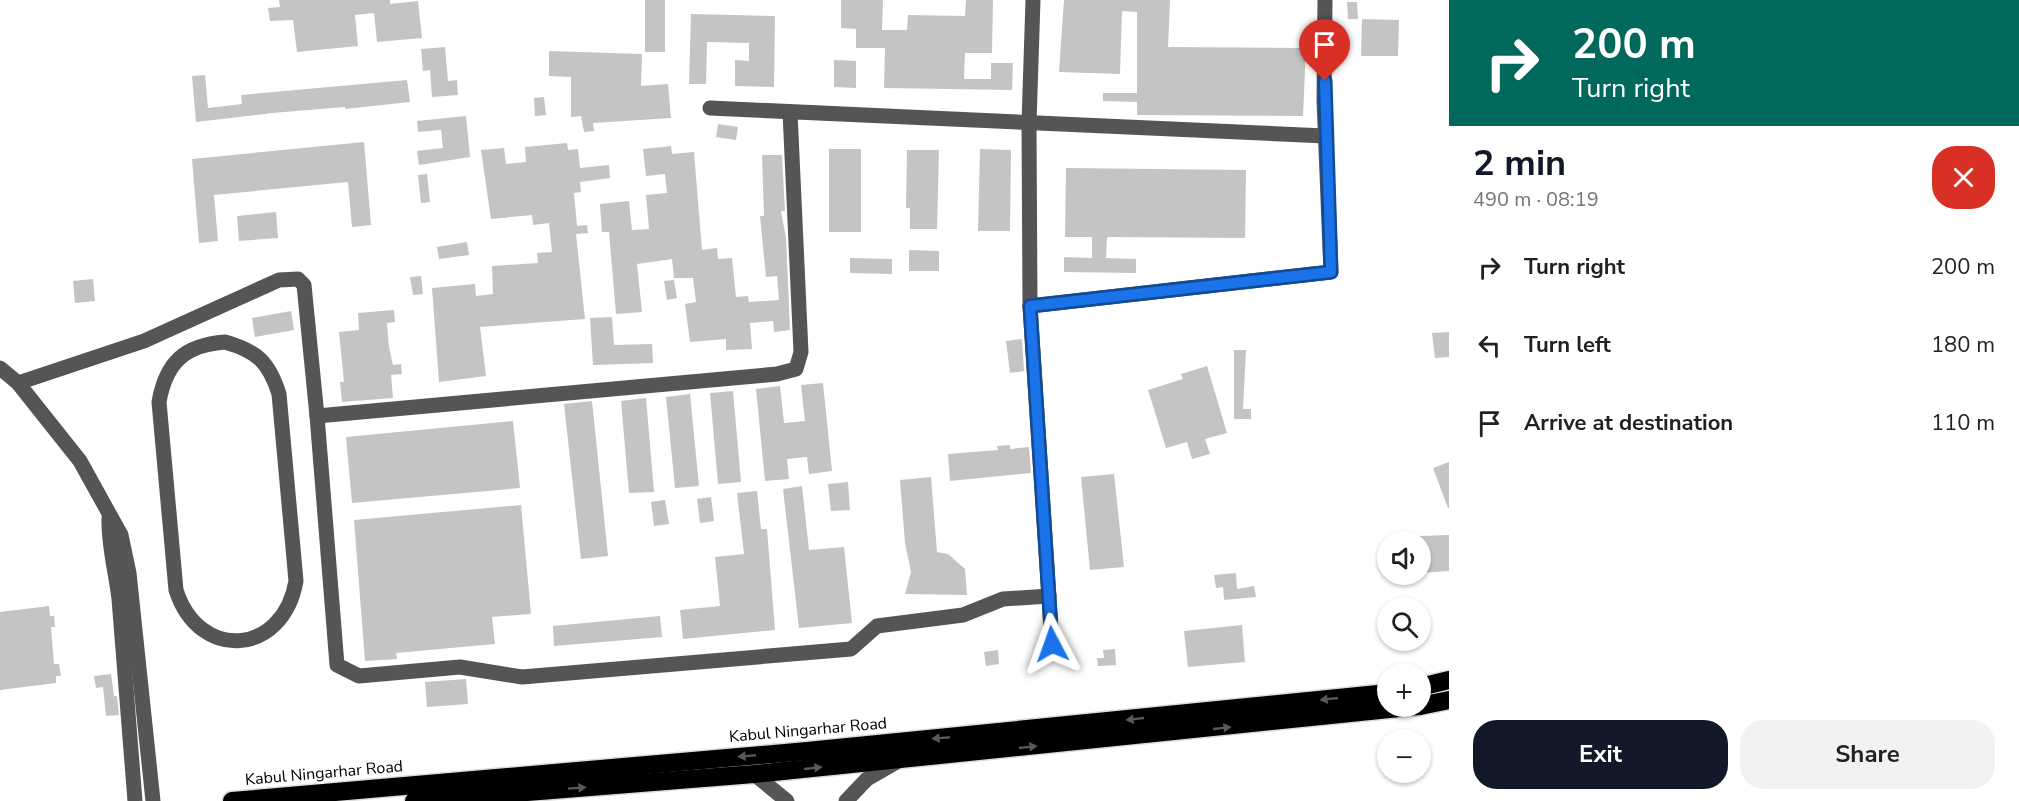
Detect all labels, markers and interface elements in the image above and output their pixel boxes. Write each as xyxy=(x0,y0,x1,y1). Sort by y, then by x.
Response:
text: 200 m xyxy=(1572,16,1696,73)
pin xyxy=(1299,19,1350,81)
icon: right xyxy=(1473,24,1551,102)
icon: arrive xyxy=(1308,28,1341,61)
text: Turn right xyxy=(1572,70,1690,107)
text: 2 min xyxy=(1473,139,1566,188)
button: close xyxy=(1932,146,1995,209)
text: 490 m · 08:19 xyxy=(1473,186,1599,213)
icon: right xyxy=(1473,251,1506,284)
text: Turn right xyxy=(1524,252,1625,282)
text: 200 m xyxy=(1931,252,1995,282)
icon: left xyxy=(1473,329,1506,362)
text: Turn left xyxy=(1524,330,1611,360)
text: 180 m xyxy=(1931,330,1995,360)
icon: arrive xyxy=(1473,407,1506,440)
text: Arrive at destination xyxy=(1524,408,1733,438)
text: 110 m xyxy=(1931,408,1995,438)
map controls xyxy=(1377,531,1431,783)
button: sound xyxy=(1377,531,1431,585)
button: search xyxy=(1377,597,1431,651)
position arrow xyxy=(1020,612,1084,676)
button: + xyxy=(1377,663,1431,717)
one-way arrow xyxy=(1320,694,1339,704)
street label: Kabul Ningarhar Road xyxy=(728,712,888,748)
one-way arrow xyxy=(1126,714,1145,724)
button: Exit xyxy=(1473,720,1728,789)
button: Share xyxy=(1740,720,1995,789)
one-way arrow xyxy=(1213,723,1232,733)
button: − xyxy=(1377,729,1431,783)
one-way arrow xyxy=(932,733,951,743)
one-way arrow xyxy=(1019,742,1038,752)
one-way arrow xyxy=(738,751,757,761)
street label: Kabul Ningarhar Road xyxy=(244,755,404,791)
one-way arrow xyxy=(804,763,823,773)
one-way arrow xyxy=(568,783,587,793)

